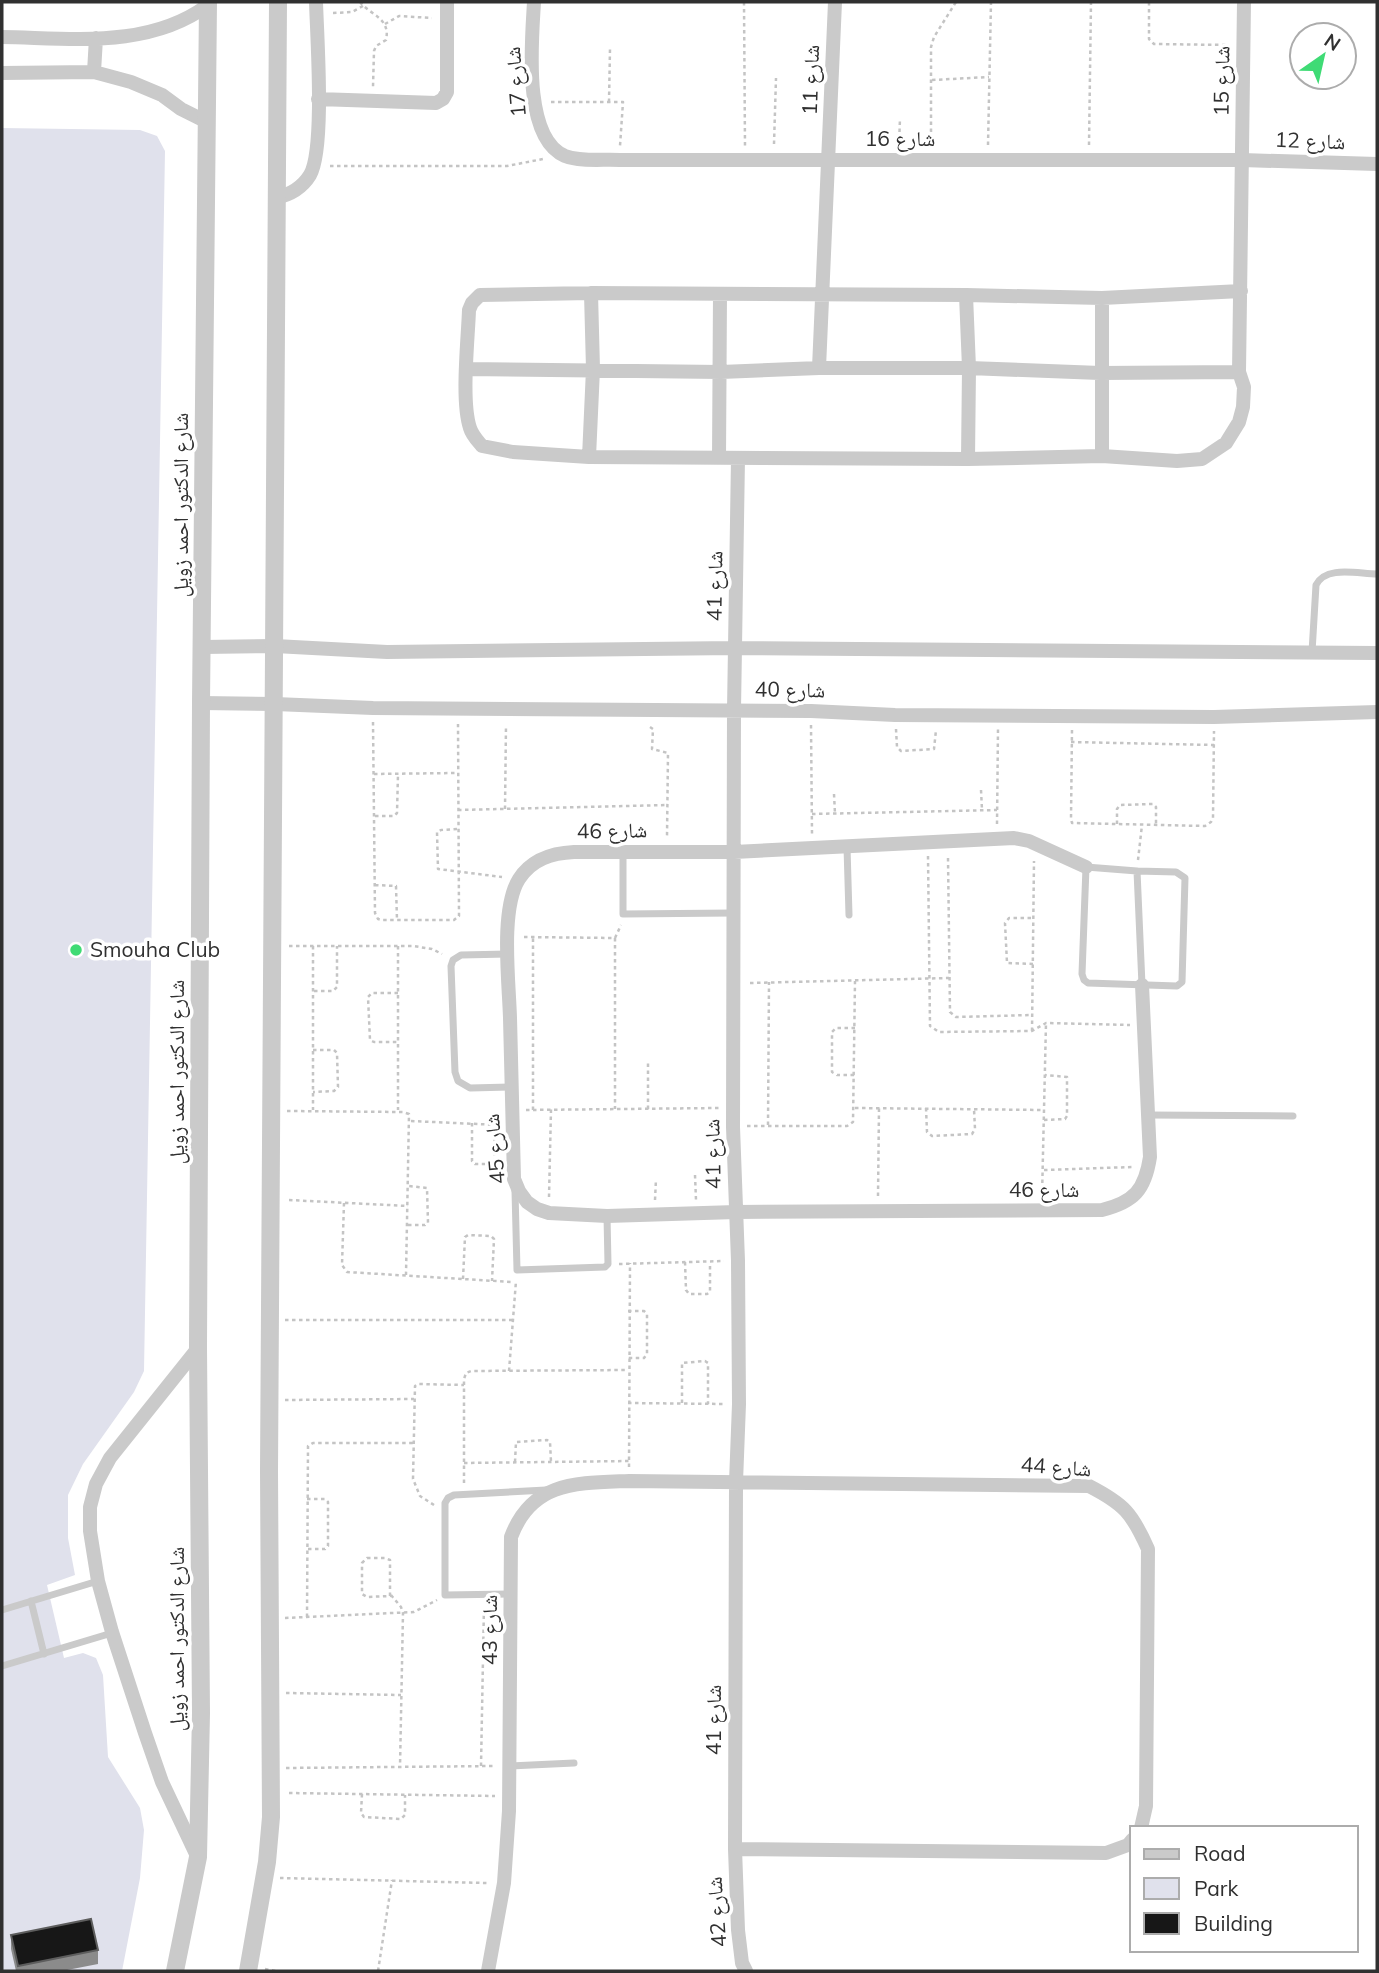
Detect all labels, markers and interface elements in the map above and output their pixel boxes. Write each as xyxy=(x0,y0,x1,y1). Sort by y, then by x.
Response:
north arrow xyxy=(1288,21,1358,91)
text: N xyxy=(1320,28,1345,56)
street label: شارع 11 xyxy=(796,44,825,116)
street label: شارع 15 xyxy=(1207,45,1236,117)
street label: شارع 17 xyxy=(499,46,532,118)
street label: شارع 16 xyxy=(865,125,935,152)
street label: شارع 12 xyxy=(1274,126,1346,155)
street label: شارع الدكتور احمد زويل xyxy=(167,413,194,597)
street label: شارع 41 xyxy=(700,550,729,622)
street label: شارع 40 xyxy=(754,675,826,704)
street label: شارع 46 xyxy=(576,816,648,845)
place label: Smouha Club xyxy=(90,936,220,962)
marker: Smouha Club xyxy=(68,942,84,958)
street label: شارع الدكتور احمد زويل xyxy=(163,980,190,1164)
street label: شارع 45 xyxy=(478,1113,511,1185)
street label: شارع 41 xyxy=(698,1118,727,1190)
street label: شارع 46 xyxy=(1009,1176,1079,1203)
street label: شارع 44 xyxy=(1020,1451,1092,1482)
street label: شارع الدكتور احمد زويل xyxy=(163,1547,190,1731)
street label: شارع 43 xyxy=(476,1595,503,1665)
street label: شارع 41 xyxy=(700,1685,727,1755)
legend xyxy=(1130,1826,1358,1952)
text: Road xyxy=(1194,1840,1245,1866)
text: Park xyxy=(1194,1875,1238,1901)
street label: شارع 42 xyxy=(701,1876,732,1948)
text: Building xyxy=(1194,1910,1273,1936)

